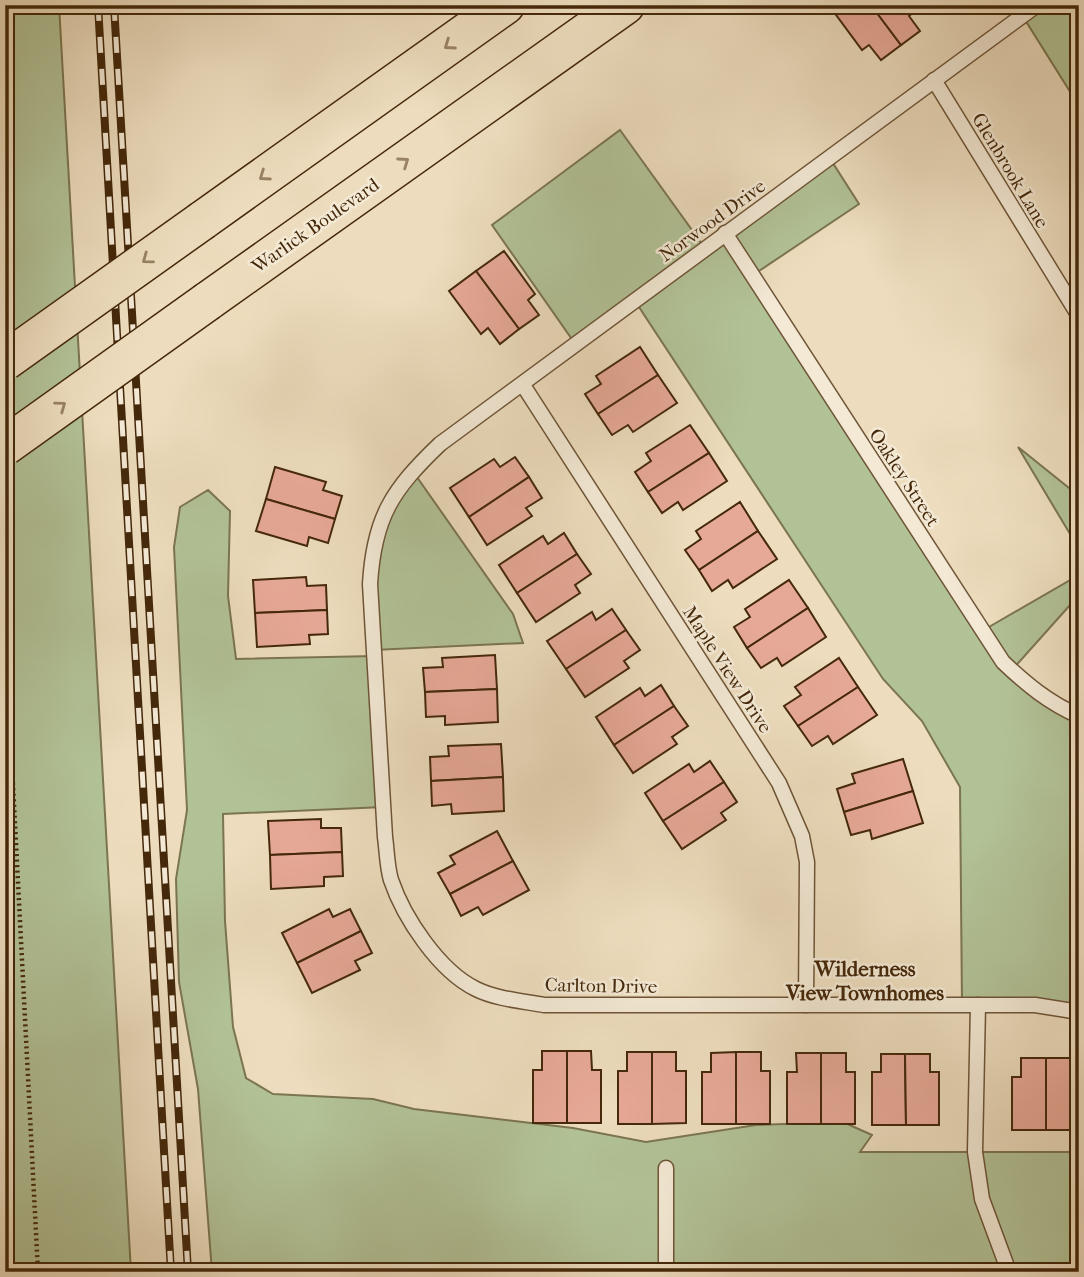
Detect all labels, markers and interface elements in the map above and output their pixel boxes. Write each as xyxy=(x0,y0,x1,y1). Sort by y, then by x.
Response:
one-way arrow xyxy=(444,37,457,49)
street label: Glenbrook Lane xyxy=(967,109,1053,232)
one-way arrow xyxy=(396,158,409,170)
one-way arrow xyxy=(259,168,272,181)
street label: Warlick Boulevard xyxy=(247,173,384,278)
street label: Norwood Drive xyxy=(655,175,770,267)
one-way arrow xyxy=(143,251,155,263)
one-way arrow xyxy=(53,402,66,414)
street label: Oakley Street xyxy=(864,425,944,531)
street label: Maple View Drive xyxy=(678,602,776,737)
district label: Wilderness View Townhomes xyxy=(785,957,944,1005)
street label: Carlton Drive xyxy=(545,974,657,998)

